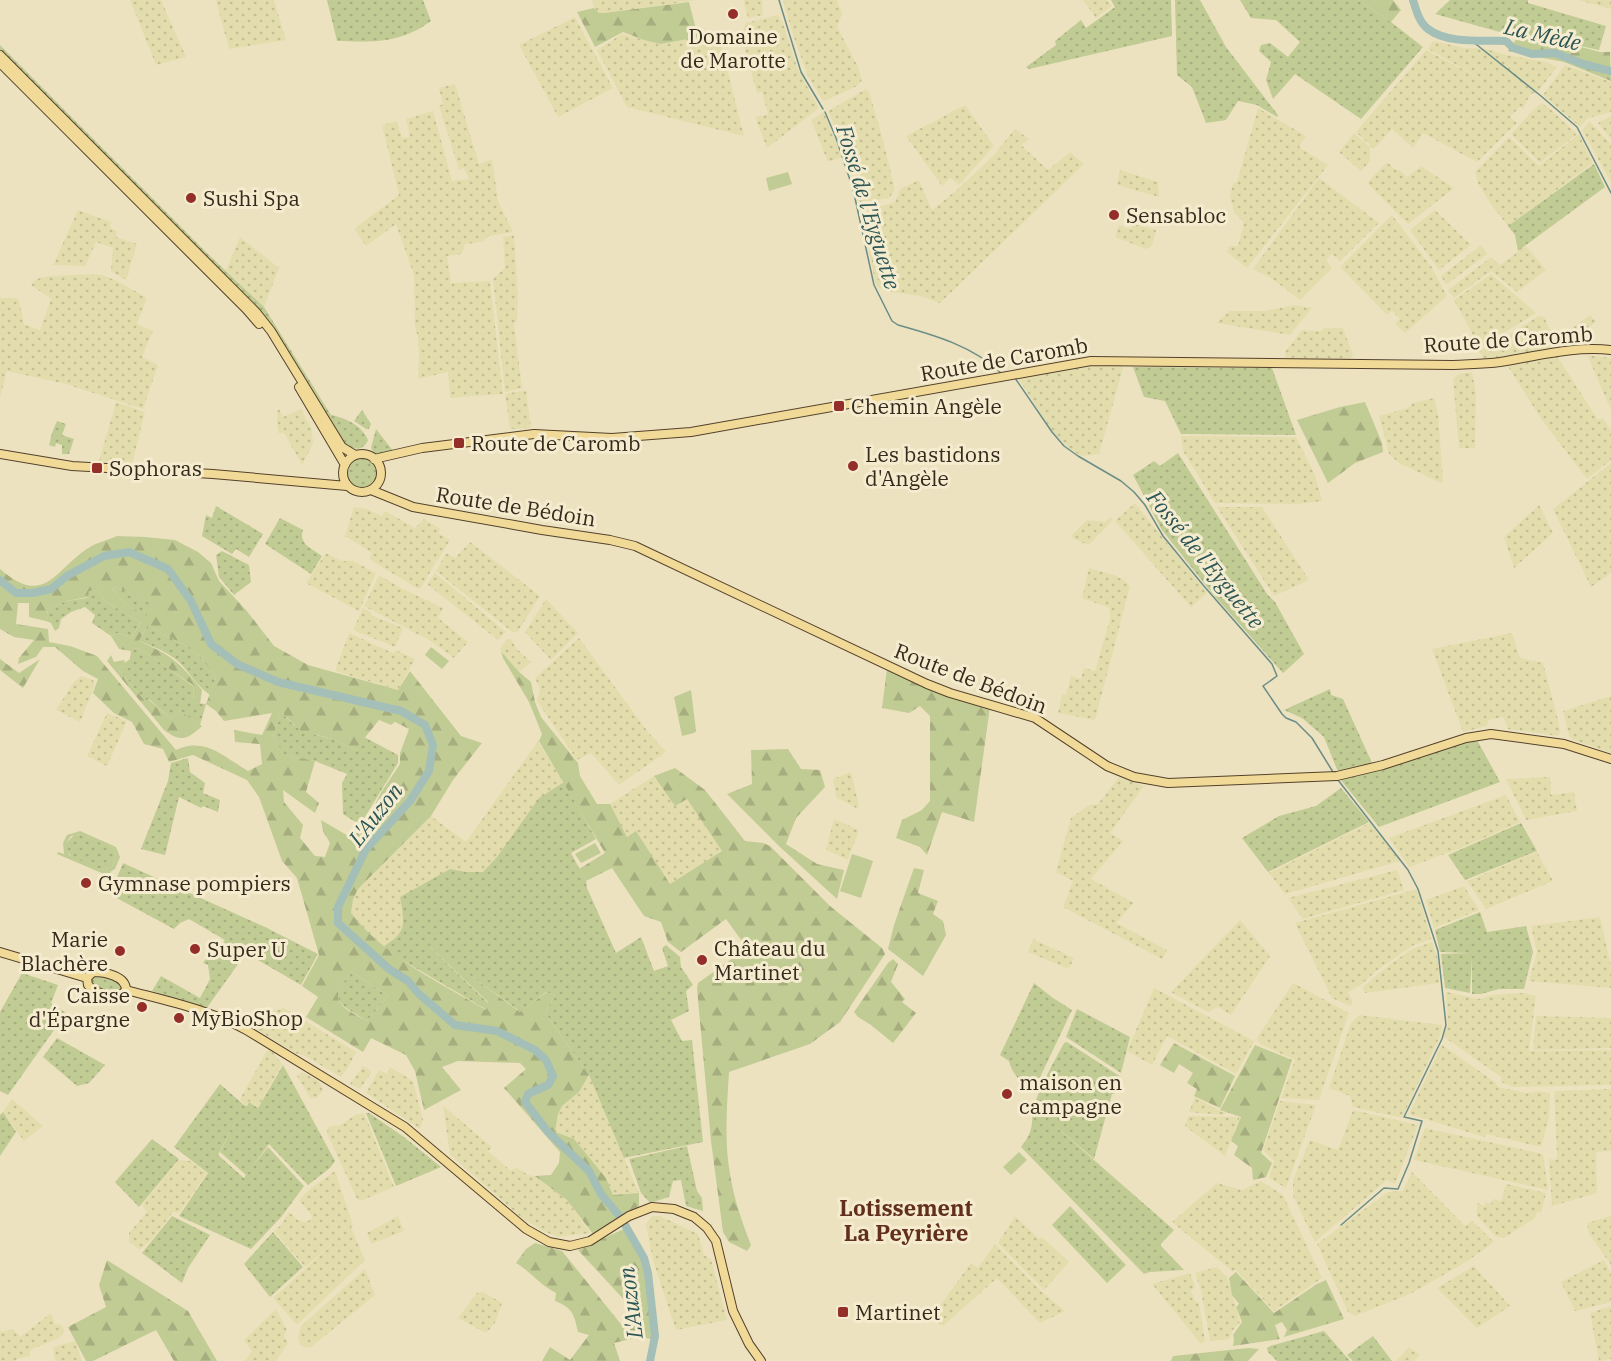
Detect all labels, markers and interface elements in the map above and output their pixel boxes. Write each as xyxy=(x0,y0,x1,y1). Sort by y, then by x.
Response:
marker: Domaine de Marotte xyxy=(726,7,740,21)
water label: La Mède xyxy=(1501,11,1584,57)
place label: Domaine de Marotte xyxy=(680,22,786,74)
water label: Fossé de l'Eyguette xyxy=(830,120,908,293)
place label: Sushi Spa xyxy=(203,184,300,212)
marker: Sushi Spa xyxy=(184,191,198,205)
place label: Sensabloc xyxy=(1126,201,1226,229)
marker: Sensabloc xyxy=(1107,208,1121,222)
street label: Route de Caromb xyxy=(1422,319,1594,359)
street label: Route de Caromb xyxy=(918,330,1090,388)
place label: Chemin Angèle xyxy=(851,392,1002,420)
marker: Chemin Angèle xyxy=(832,399,846,413)
place label: Route de Caromb xyxy=(471,429,641,457)
marker: Route de Caromb xyxy=(452,436,466,450)
place label: Les bastidons d'Angèle xyxy=(865,440,1001,492)
place label: Sophoras xyxy=(109,454,202,482)
marker: Les bastidons d'Angèle xyxy=(846,459,860,473)
marker: Sophoras xyxy=(90,461,104,475)
street label: Route de Bédoin xyxy=(434,480,598,532)
water label: Fossé de l'Eyguette xyxy=(1140,483,1271,635)
street label: Route de Bédoin xyxy=(891,636,1051,720)
water label: L'Auzon xyxy=(341,776,409,852)
place label: Gymnase pompiers xyxy=(98,869,291,897)
marker: Gymnase pompiers xyxy=(79,876,93,890)
place label: Marie Blachère xyxy=(20,925,108,977)
place label: Château du Martinet xyxy=(714,934,826,986)
place label: Super U xyxy=(207,935,286,963)
marker: Super U xyxy=(188,942,202,956)
marker: Marie Blachère xyxy=(113,944,127,958)
marker: Château du Martinet xyxy=(695,953,709,967)
place label: Caisse d'Épargne xyxy=(29,981,130,1033)
marker: Caisse d'Épargne xyxy=(135,1000,149,1014)
place label: MyBioShop xyxy=(191,1004,303,1032)
marker: MyBioShop xyxy=(172,1011,186,1025)
place label: maison en campagne xyxy=(1019,1068,1122,1120)
marker: maison en campagne xyxy=(1000,1087,1014,1101)
district label: Lotissement La Peyrière xyxy=(839,1193,973,1247)
water label: L'Auzon xyxy=(611,1265,649,1342)
place label: Martinet xyxy=(855,1298,940,1326)
marker: Martinet xyxy=(836,1305,850,1319)

